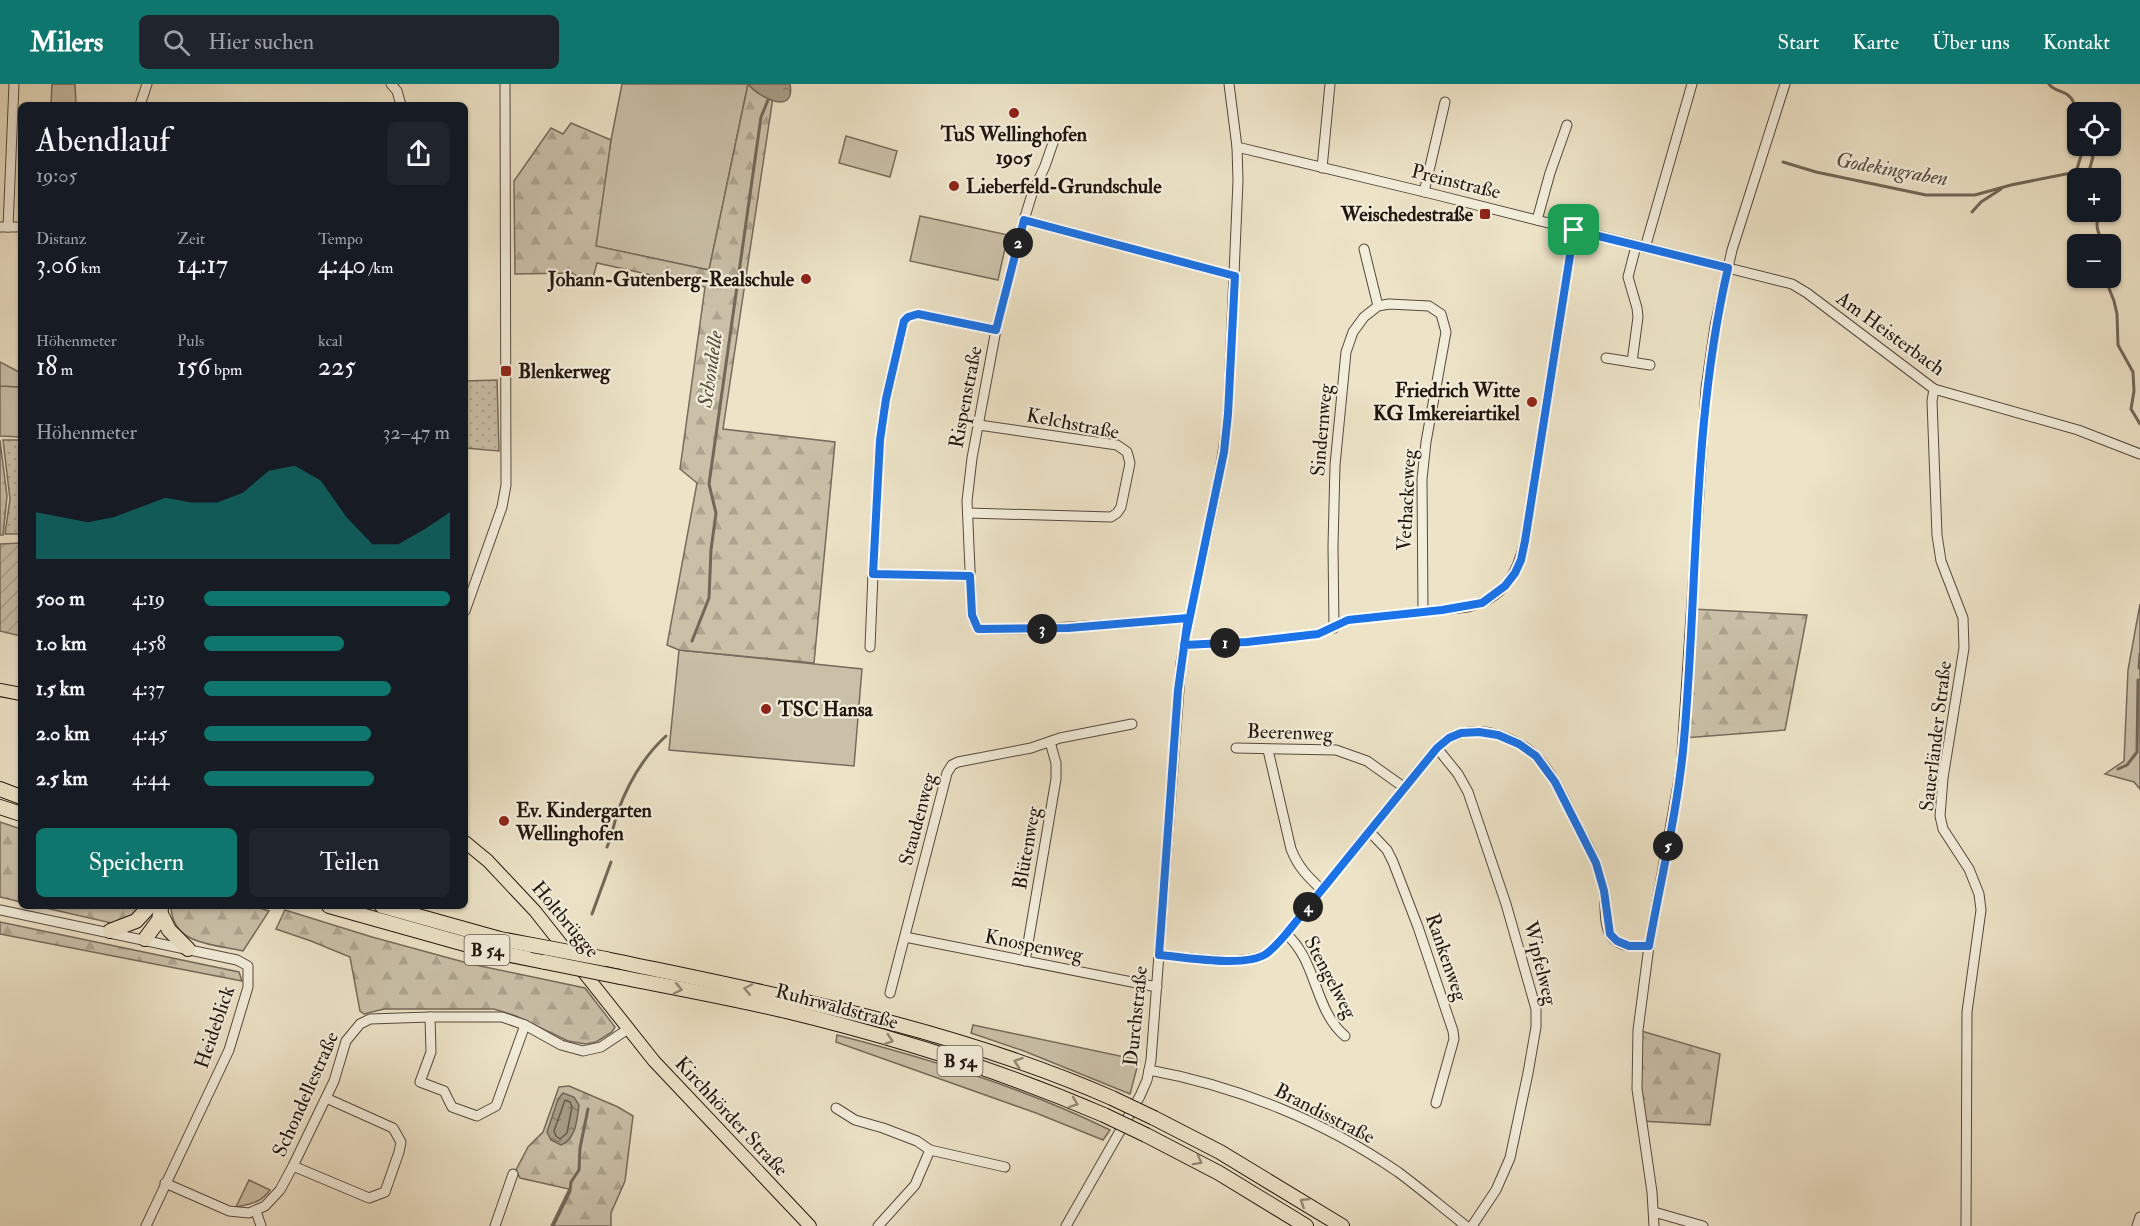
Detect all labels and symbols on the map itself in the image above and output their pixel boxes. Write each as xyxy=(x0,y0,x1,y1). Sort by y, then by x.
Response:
marker: TuS Wellinghofen 1905 xyxy=(1007,106,1021,120)
place label: TuS Wellinghofen 1905 xyxy=(940,122,1088,170)
water label: Godekingraben xyxy=(1834,146,1950,193)
street label: Preinstraße xyxy=(1409,158,1503,205)
place label: Lieberfeld-Grundschule xyxy=(966,174,1162,199)
marker: Lieberfeld-Grundschule xyxy=(947,179,961,193)
place label: Weischedestraße xyxy=(1340,202,1474,227)
pin xyxy=(1548,204,1599,255)
marker: Weischedestraße xyxy=(1478,207,1492,221)
pin: 2 xyxy=(1003,228,1033,258)
place label: Johann-Gutenberg-Realschule xyxy=(547,267,795,293)
marker: Johann-Gutenberg-Realschule xyxy=(799,272,813,286)
street label: Am Heisterbach xyxy=(1831,285,1950,381)
water label: Schondelle xyxy=(692,328,729,410)
street label: Rispenstraße xyxy=(943,344,989,450)
place label: Blenkerweg xyxy=(518,359,611,385)
marker: Blenkerweg xyxy=(499,364,513,378)
place label: Friedrich Witte KG Imkereiartikel xyxy=(1373,378,1521,426)
street label: Sindernweg xyxy=(1305,382,1338,477)
marker: Friedrich Witte KG Imkereiartikel xyxy=(1525,395,1539,409)
street label: Kelchstraße xyxy=(1024,402,1121,445)
street label: Vethackeweg xyxy=(1391,447,1422,552)
pin: 3 xyxy=(1027,614,1057,644)
pin: 1 xyxy=(1210,628,1240,658)
street label: Sauerländer Straße xyxy=(1914,659,1957,813)
place label: TSC Hansa xyxy=(777,697,874,722)
marker: TSC Hansa xyxy=(759,702,773,716)
street label: Beerenweg xyxy=(1247,719,1335,747)
street label: Staudenweg xyxy=(893,769,942,868)
place label: Ev. Kindergarten Wellinghofen xyxy=(515,798,653,847)
street label: Blütenweg xyxy=(1007,804,1046,891)
marker: Ev. Kindergarten Wellinghofen xyxy=(497,814,511,828)
pin: 5 xyxy=(1653,831,1683,861)
street label: Holtbrügge xyxy=(526,876,605,963)
pin: 4 xyxy=(1293,892,1323,922)
street label: Rankenweg xyxy=(1420,910,1474,1005)
street label: Wipfelweg xyxy=(1517,917,1563,1009)
street label: Knospenweg xyxy=(982,924,1086,968)
street label: Stengelweg xyxy=(1298,932,1363,1024)
road number: B 54 xyxy=(464,935,510,965)
street label: Durchstraße xyxy=(1118,965,1153,1067)
street label: Ruhrwaldstraße xyxy=(773,978,901,1035)
street label: Heideblick xyxy=(189,982,240,1072)
one-way arrow xyxy=(672,982,682,995)
one-way arrow xyxy=(743,983,753,996)
street label: Schondellestraße xyxy=(267,1028,344,1161)
one-way arrow xyxy=(883,1033,894,1045)
road number: B 54 xyxy=(938,1046,982,1076)
street label: Kirchhörder Straße xyxy=(670,1051,794,1182)
one-way arrow xyxy=(1013,1056,1024,1069)
street label: Brandisstraße xyxy=(1270,1078,1379,1149)
one-way arrow xyxy=(1068,1096,1079,1108)
one-way arrow xyxy=(1192,1154,1203,1165)
one-way arrow xyxy=(1300,1198,1311,1209)

